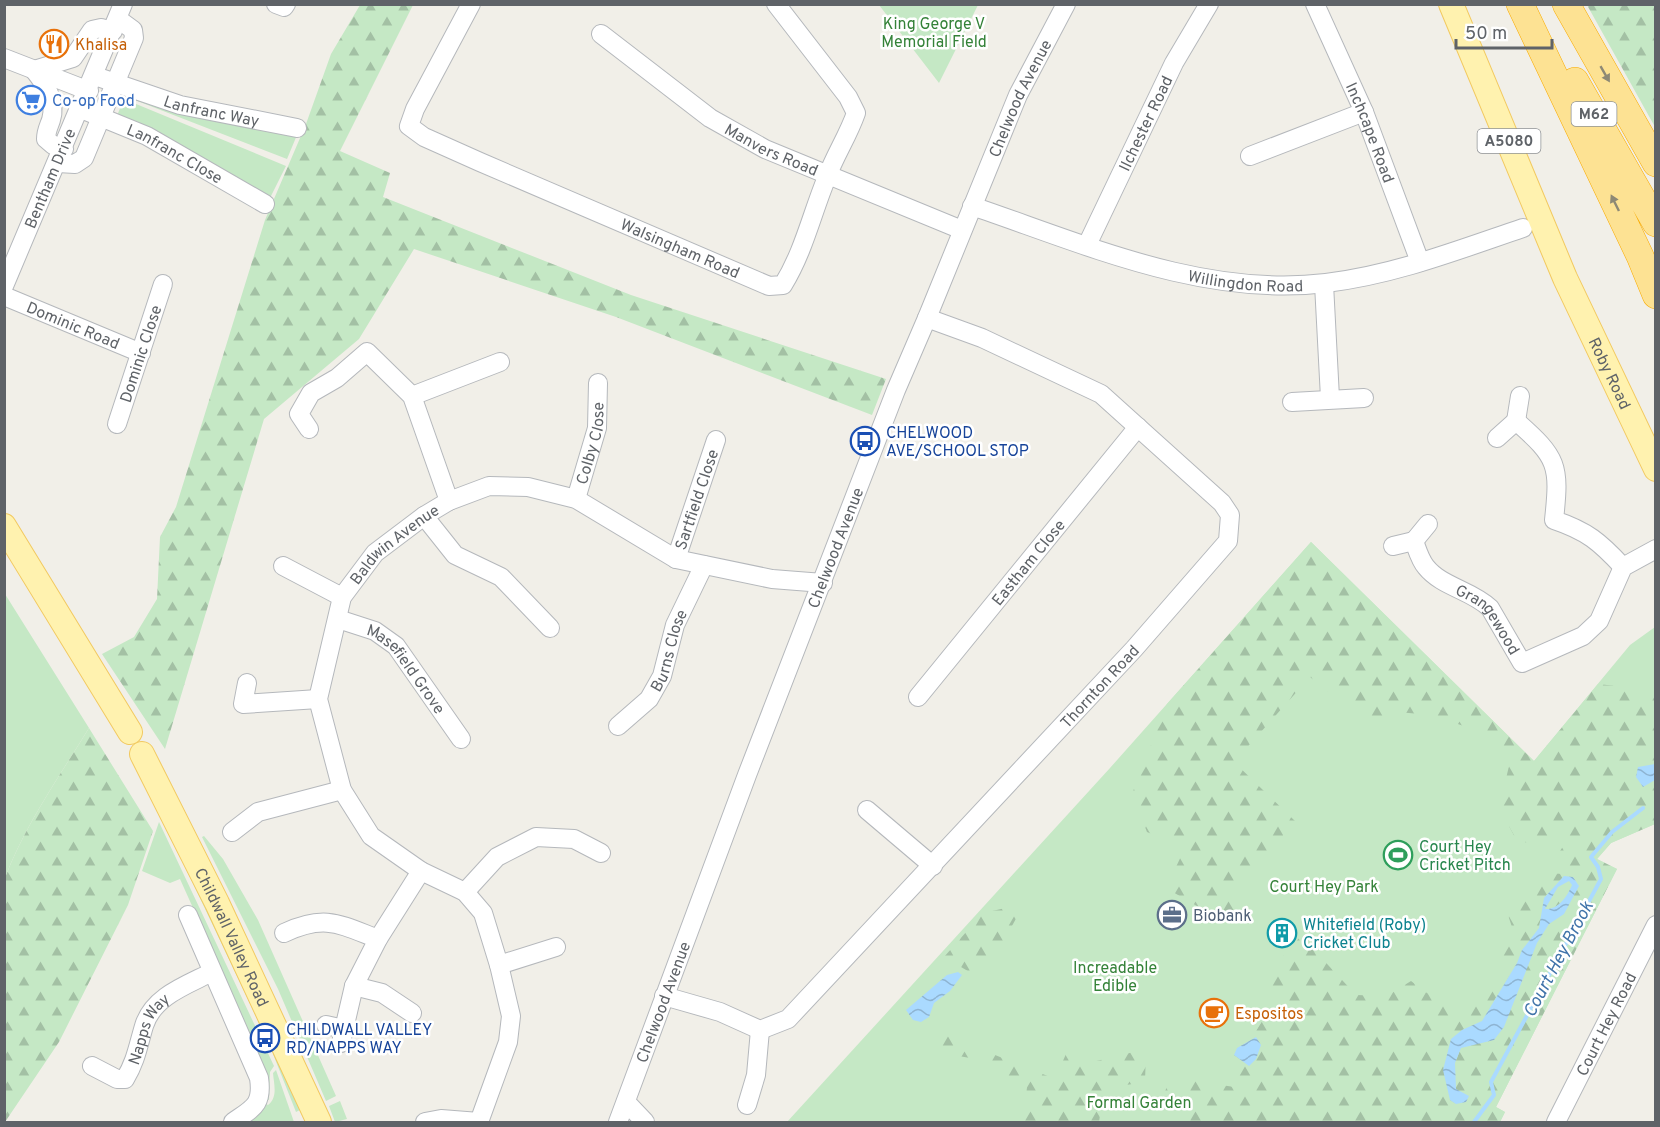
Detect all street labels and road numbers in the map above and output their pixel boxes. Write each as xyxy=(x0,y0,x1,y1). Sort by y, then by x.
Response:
street label: Chelwood Avenue xyxy=(986,37,1057,161)
street label: Ilchester Road xyxy=(1116,73,1178,175)
street label: Inchcape Road xyxy=(1340,80,1398,186)
street label: Lanfranc Way xyxy=(161,92,261,132)
road number: M62 xyxy=(1572,102,1616,126)
street label: Manvers Road xyxy=(720,120,821,182)
street label: Lanfranc Close xyxy=(123,121,226,189)
street label: Bentham Drive xyxy=(21,126,81,232)
road number: A5080 xyxy=(1478,129,1540,153)
street label: Walsingham Road xyxy=(617,215,742,284)
street label: Willingdon Road xyxy=(1186,267,1304,298)
street label: Dominic Road xyxy=(23,298,122,355)
street label: Dominic Close xyxy=(117,303,167,406)
street label: Roby Road xyxy=(1583,335,1634,413)
street label: Colby Close xyxy=(573,402,610,487)
street label: Sartfield Close xyxy=(672,447,724,553)
street label: Chelwood Avenue xyxy=(804,485,869,612)
street label: Baldwin Avenue xyxy=(347,501,444,589)
street label: Eastham Close xyxy=(988,516,1071,611)
street label: Grangewood xyxy=(1452,581,1523,659)
street label: Burns Close xyxy=(647,607,693,696)
street label: Masefield Grove xyxy=(364,621,449,719)
street label: Thornton Road xyxy=(1057,642,1145,733)
street label: Childwall Valley Road xyxy=(189,865,272,1011)
street label: Chelwood Avenue xyxy=(633,939,696,1066)
street label: Court Hey Road xyxy=(1573,970,1642,1080)
street label: Napps Way xyxy=(125,990,174,1068)

